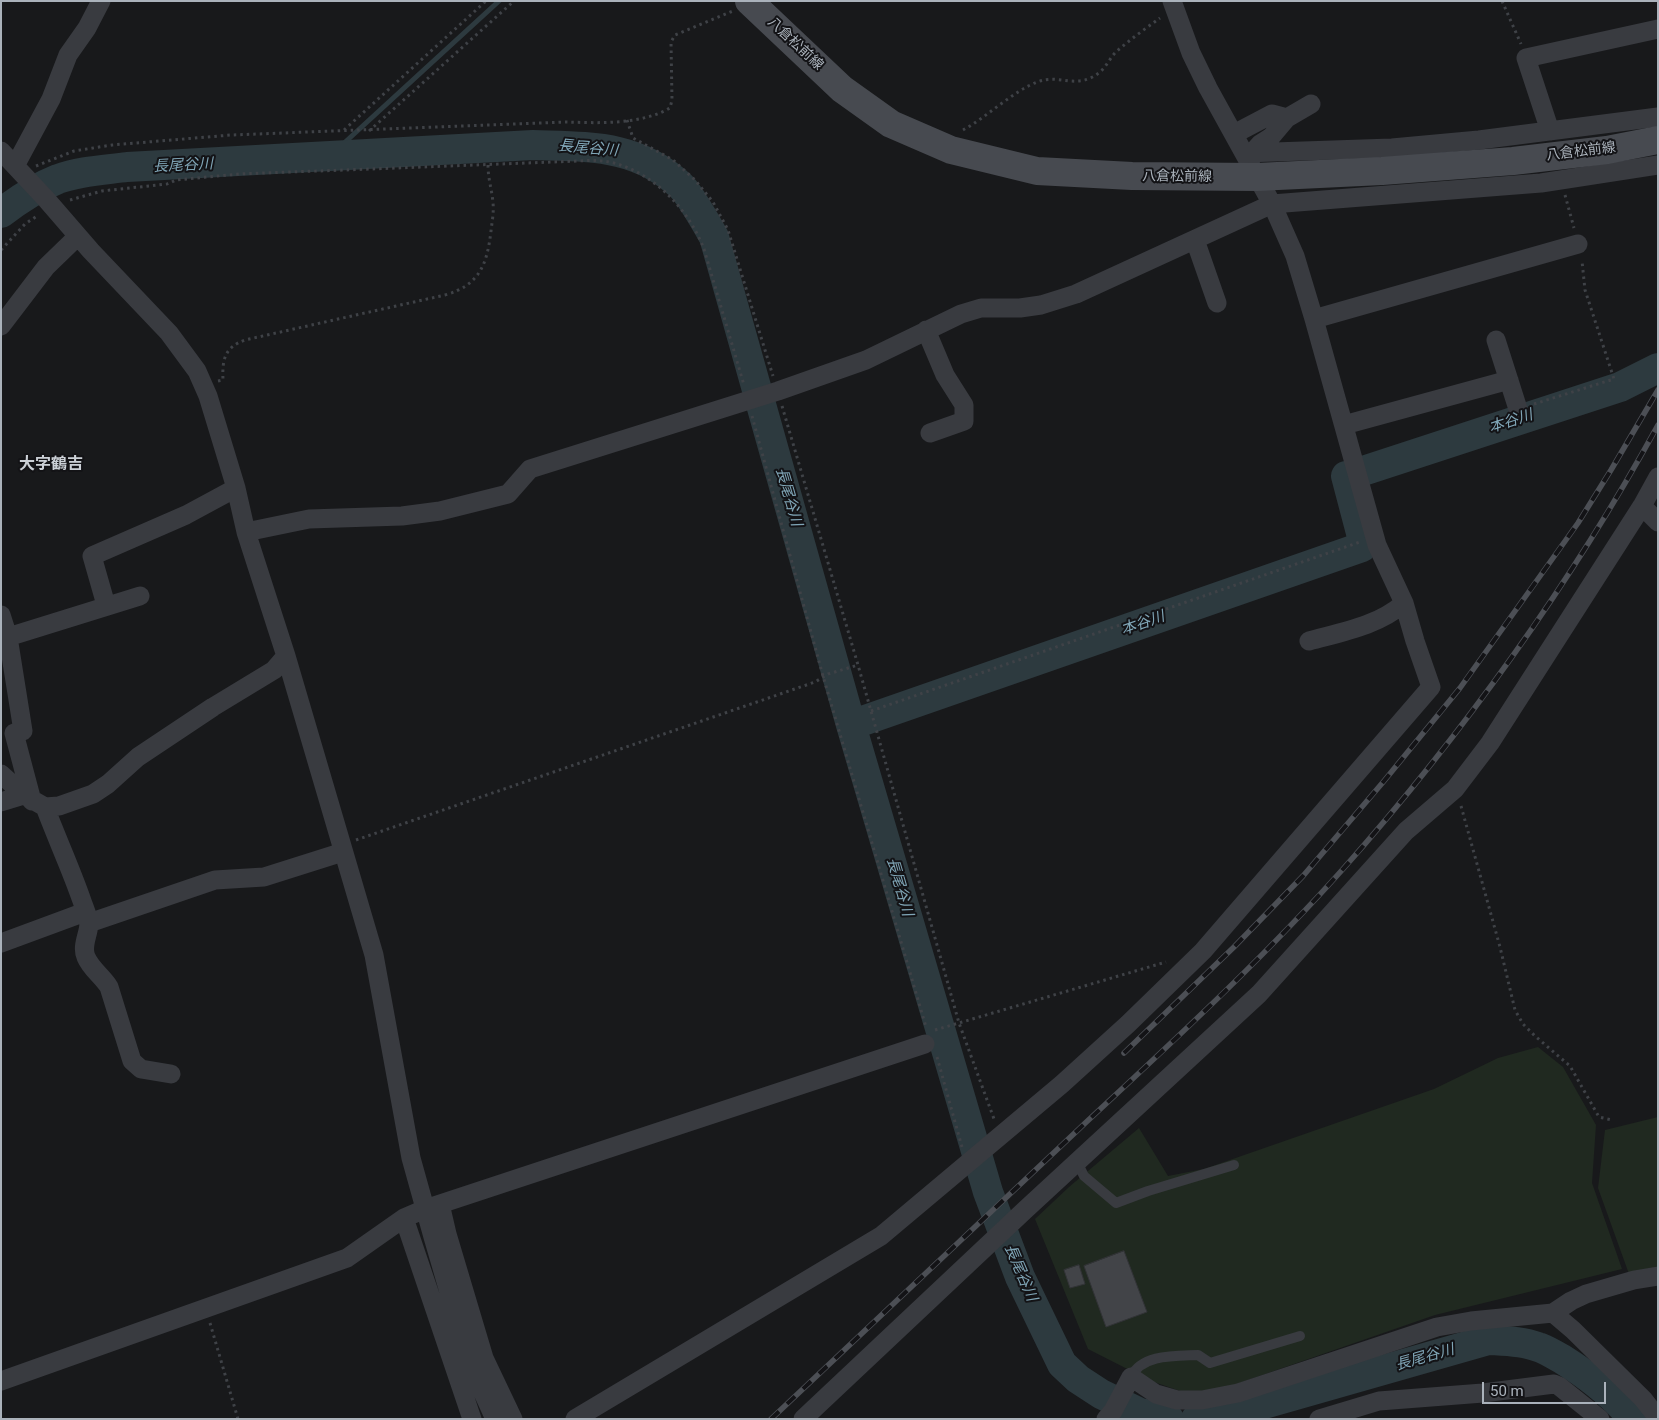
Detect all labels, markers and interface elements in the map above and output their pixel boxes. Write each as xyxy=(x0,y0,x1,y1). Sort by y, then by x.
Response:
street label: 八倉松前線 xyxy=(764,14,826,74)
water label: 長尾谷川 xyxy=(557,137,619,161)
street label: 八倉松前線 xyxy=(1545,139,1617,165)
water label: 長尾谷川 xyxy=(153,155,213,177)
street label: 八倉松前線 xyxy=(1142,168,1212,186)
water label: 本谷川 xyxy=(1487,406,1535,438)
district label: 大字鶴吉 xyxy=(19,455,83,475)
water label: 長尾谷川 xyxy=(771,466,805,528)
water label: 本谷川 xyxy=(1119,608,1167,640)
water label: 長尾谷川 xyxy=(882,856,916,918)
water label: 長尾谷川 xyxy=(1000,1242,1040,1304)
water label: 長尾谷川 xyxy=(1394,1341,1456,1375)
scale bar xyxy=(1484,1372,1608,1404)
text: 50 m xyxy=(1490,1382,1524,1400)

